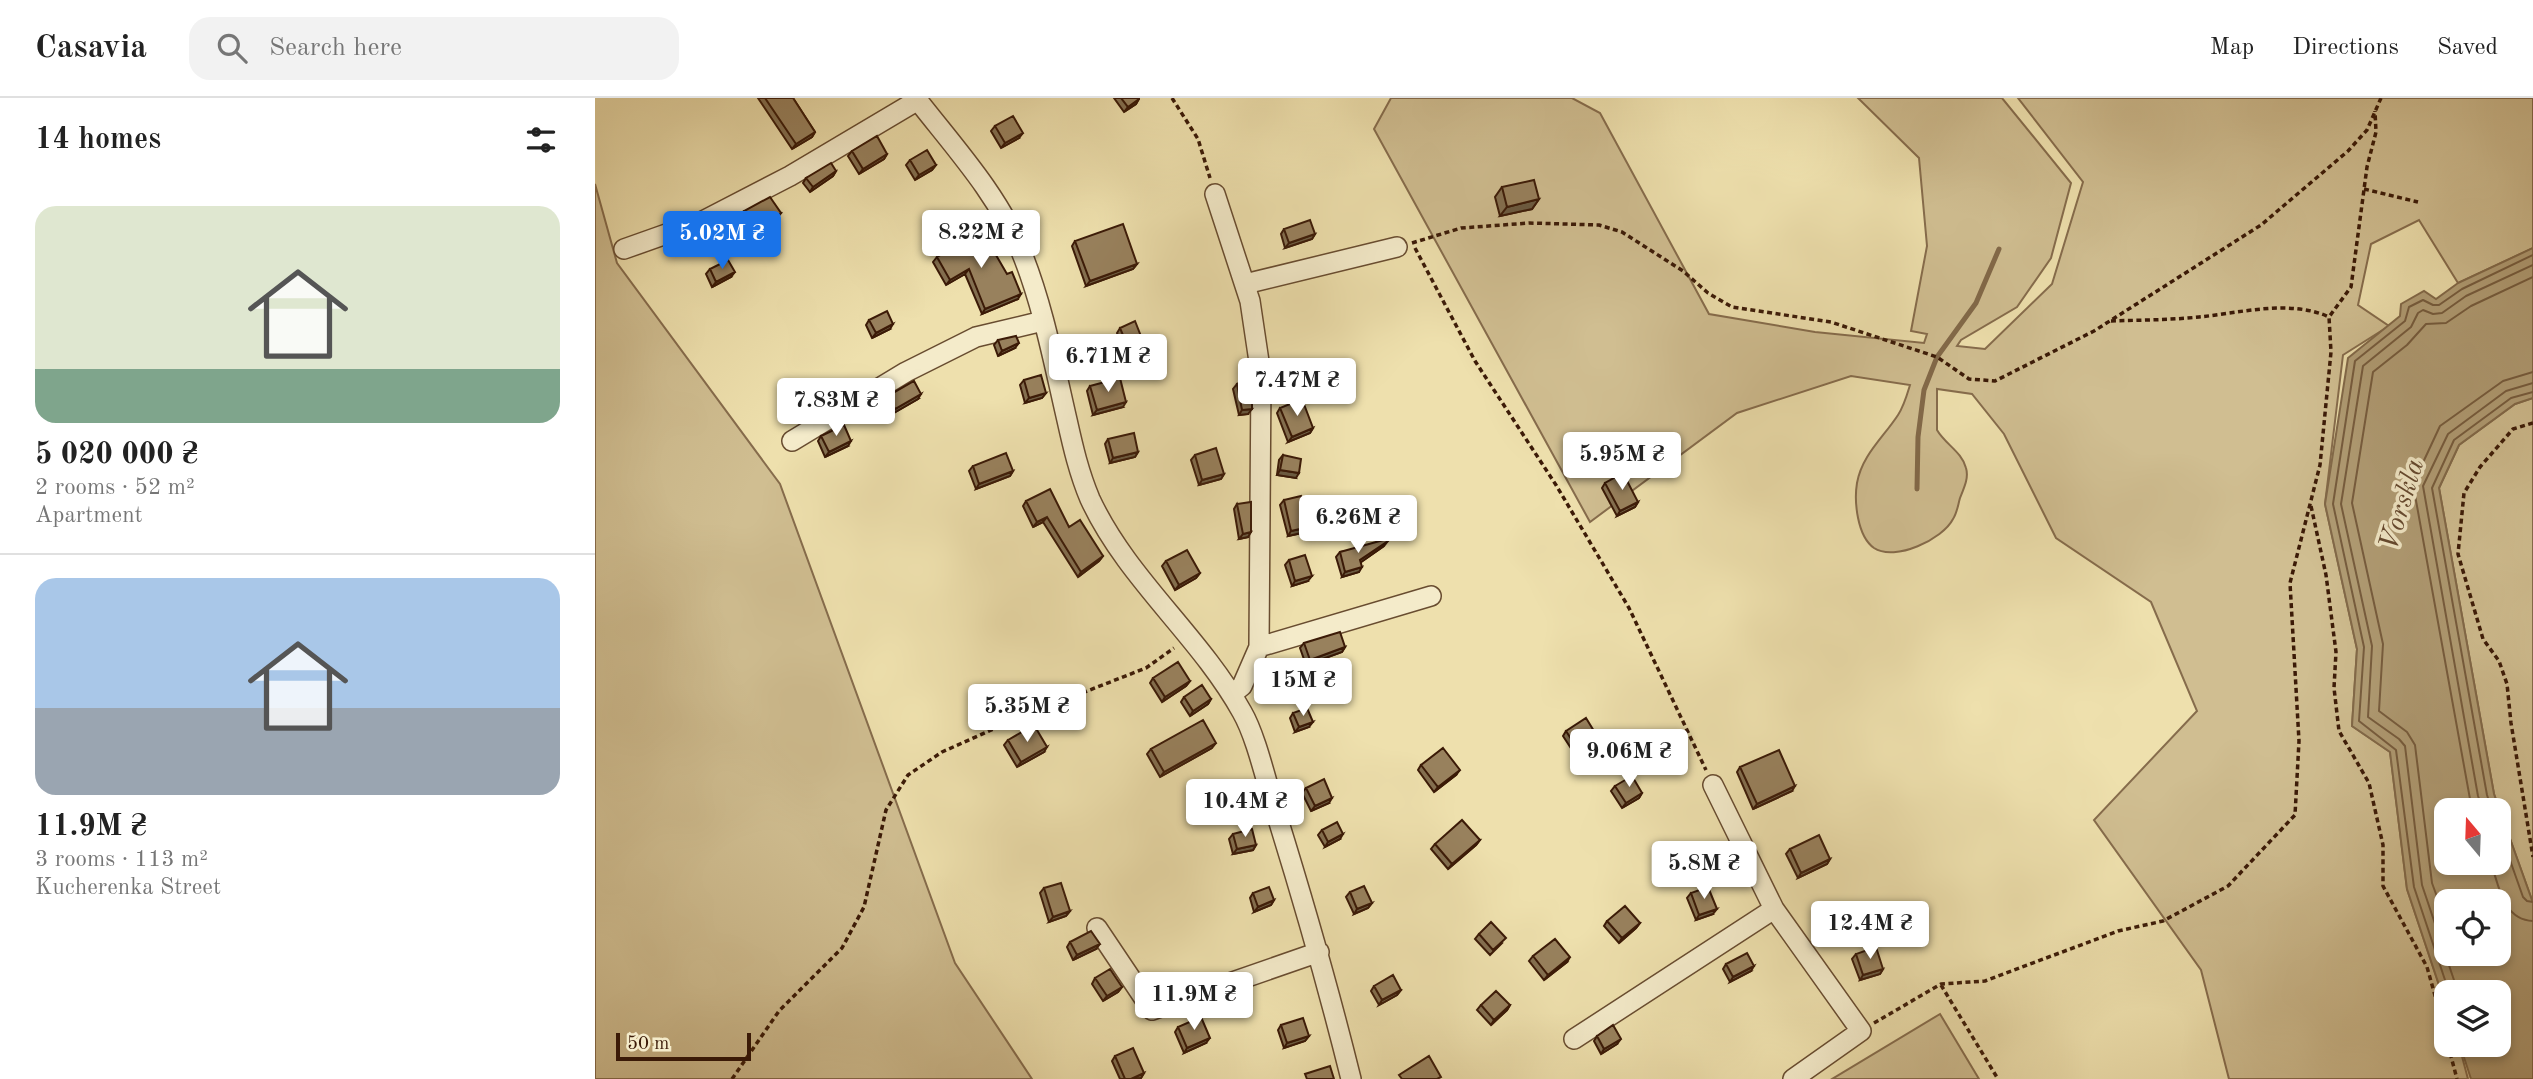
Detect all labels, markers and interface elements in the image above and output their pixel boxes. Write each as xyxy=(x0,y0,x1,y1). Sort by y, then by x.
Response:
search box xyxy=(189,17,679,80)
icon: search xyxy=(213,29,251,67)
text: Casavia xyxy=(35,32,147,65)
text: Search here xyxy=(269,35,402,61)
text: Map xyxy=(2210,36,2254,60)
text: Directions xyxy=(2292,36,2399,60)
text: Saved xyxy=(2437,36,2498,60)
icon: filters xyxy=(522,121,560,159)
text: 14 homes xyxy=(35,125,161,155)
pin: 8.22M ₴ xyxy=(916,211,1046,270)
pin: 5.02M ₴ xyxy=(657,212,787,271)
text: 8.22M ₴ xyxy=(938,221,1024,244)
text: 5.02M ₴ xyxy=(679,222,765,245)
icon: home xyxy=(235,251,361,377)
pin: 6.71M ₴ xyxy=(1043,334,1173,394)
text: 6.71M ₴ xyxy=(1065,345,1151,368)
pin: 7.47M ₴ xyxy=(1232,358,1362,418)
text: 7.47M ₴ xyxy=(1254,369,1340,392)
pin: 7.83M ₴ xyxy=(771,378,901,438)
text: 7.83M ₴ xyxy=(793,389,879,412)
pin: 5.95M ₴ xyxy=(1557,432,1687,492)
text: 5 020 000 ₴ xyxy=(35,440,199,470)
text: 5.95M ₴ xyxy=(1579,443,1665,466)
water label: Vorskla xyxy=(2376,456,2430,554)
text: 2 rooms · 52 m² xyxy=(35,476,195,499)
pin: 6.26M ₴ xyxy=(1293,496,1423,555)
text: Apartment xyxy=(35,504,143,527)
text: 6.26M ₴ xyxy=(1315,506,1401,529)
icon: home xyxy=(235,623,361,749)
pin: 15M ₴ xyxy=(1254,658,1352,718)
text: 15M ₴ xyxy=(1270,669,1336,692)
pin: 5.35M ₴ xyxy=(962,684,1092,744)
text: 5.35M ₴ xyxy=(984,695,1070,718)
pin: 9.06M ₴ xyxy=(1564,730,1694,789)
text: 9.06M ₴ xyxy=(1586,740,1672,763)
pin: 10.4M ₴ xyxy=(1180,780,1310,839)
text: 10.4M ₴ xyxy=(1202,790,1288,813)
north arrow xyxy=(2434,798,2511,875)
map controls xyxy=(2434,798,2511,1057)
text: 11.9M ₴ xyxy=(35,812,147,842)
pin: 5.8M ₴ xyxy=(1647,842,1761,901)
text: 3 rooms · 113 m² xyxy=(35,848,208,871)
text: 5.8M ₴ xyxy=(1668,852,1740,875)
text: Kucherenka Street xyxy=(35,876,221,899)
button: locate xyxy=(2434,889,2511,966)
pin: 12.4M ₴ xyxy=(1805,902,1935,961)
text: 12.4M ₴ xyxy=(1827,912,1913,935)
pin: 11.9M ₴ xyxy=(1129,972,1259,1032)
button: layers xyxy=(2434,980,2511,1057)
text: 11.9M ₴ xyxy=(1151,983,1237,1006)
scale bar xyxy=(616,1030,751,1062)
text: 50 m xyxy=(627,1035,669,1054)

